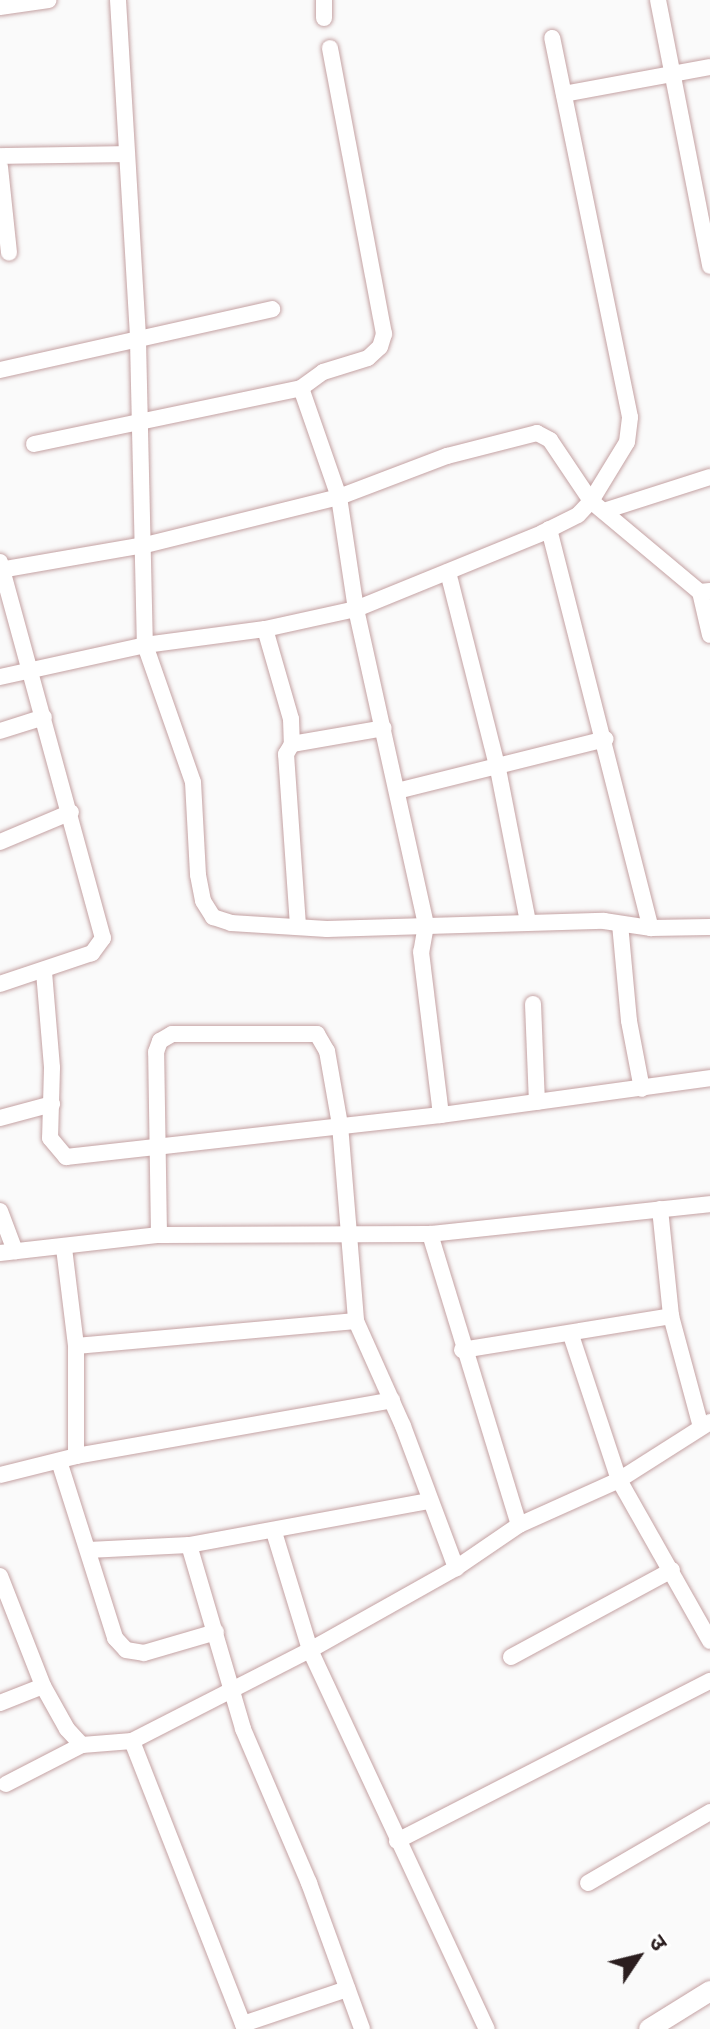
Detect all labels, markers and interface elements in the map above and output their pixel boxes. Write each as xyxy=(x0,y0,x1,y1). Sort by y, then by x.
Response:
north arrow xyxy=(598,1917,678,1997)
text: उ xyxy=(644,1931,672,1955)

